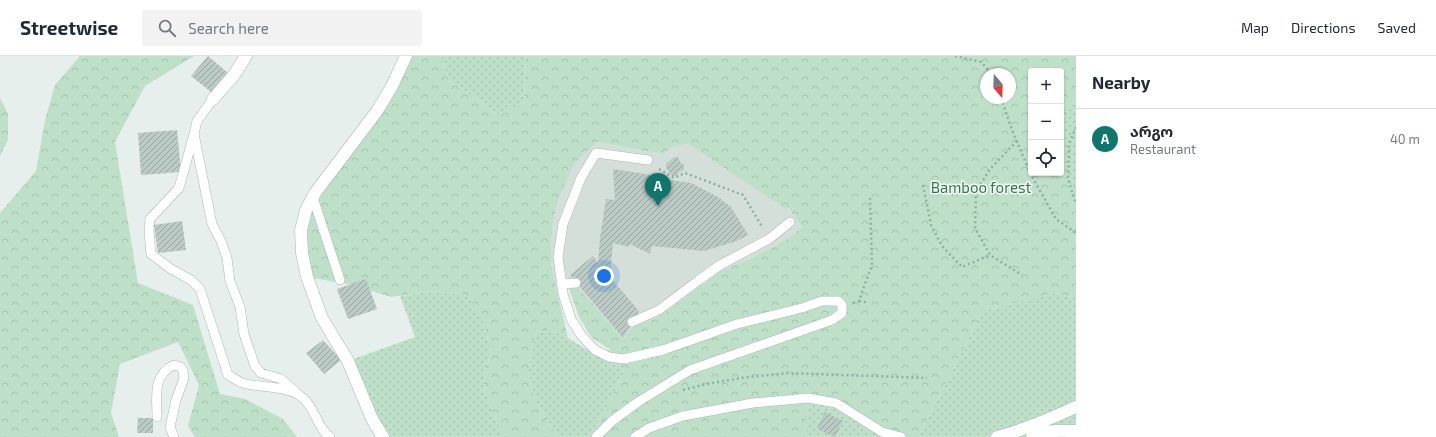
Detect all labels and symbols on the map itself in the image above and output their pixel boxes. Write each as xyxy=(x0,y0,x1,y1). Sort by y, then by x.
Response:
north arrow xyxy=(980,68,1016,104)
pin: A xyxy=(645,173,671,206)
park label: Bamboo forest xyxy=(931,178,1032,196)
your location xyxy=(594,266,614,286)

